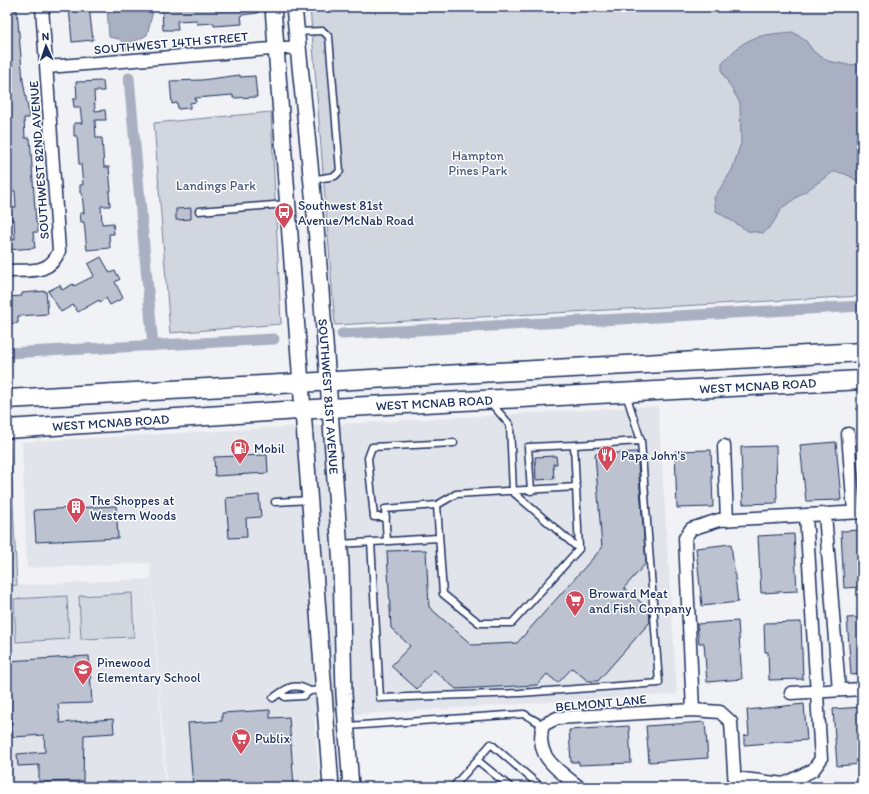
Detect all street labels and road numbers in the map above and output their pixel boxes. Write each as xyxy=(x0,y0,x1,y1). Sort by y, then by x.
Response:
street label: SOUTHWEST 14TH STREET xyxy=(93,29,250,57)
street label: SOUTHWEST 82ND AVENUE xyxy=(26,80,52,240)
street label: SOUTHWEST 81ST AVENUE xyxy=(316,318,342,475)
street label: WEST MCNAB ROAD xyxy=(699,375,817,396)
street label: WEST MCNAB ROAD xyxy=(375,392,494,413)
street label: WEST MCNAB ROAD xyxy=(52,411,170,434)
street label: BELMONT LANE xyxy=(555,692,647,714)

